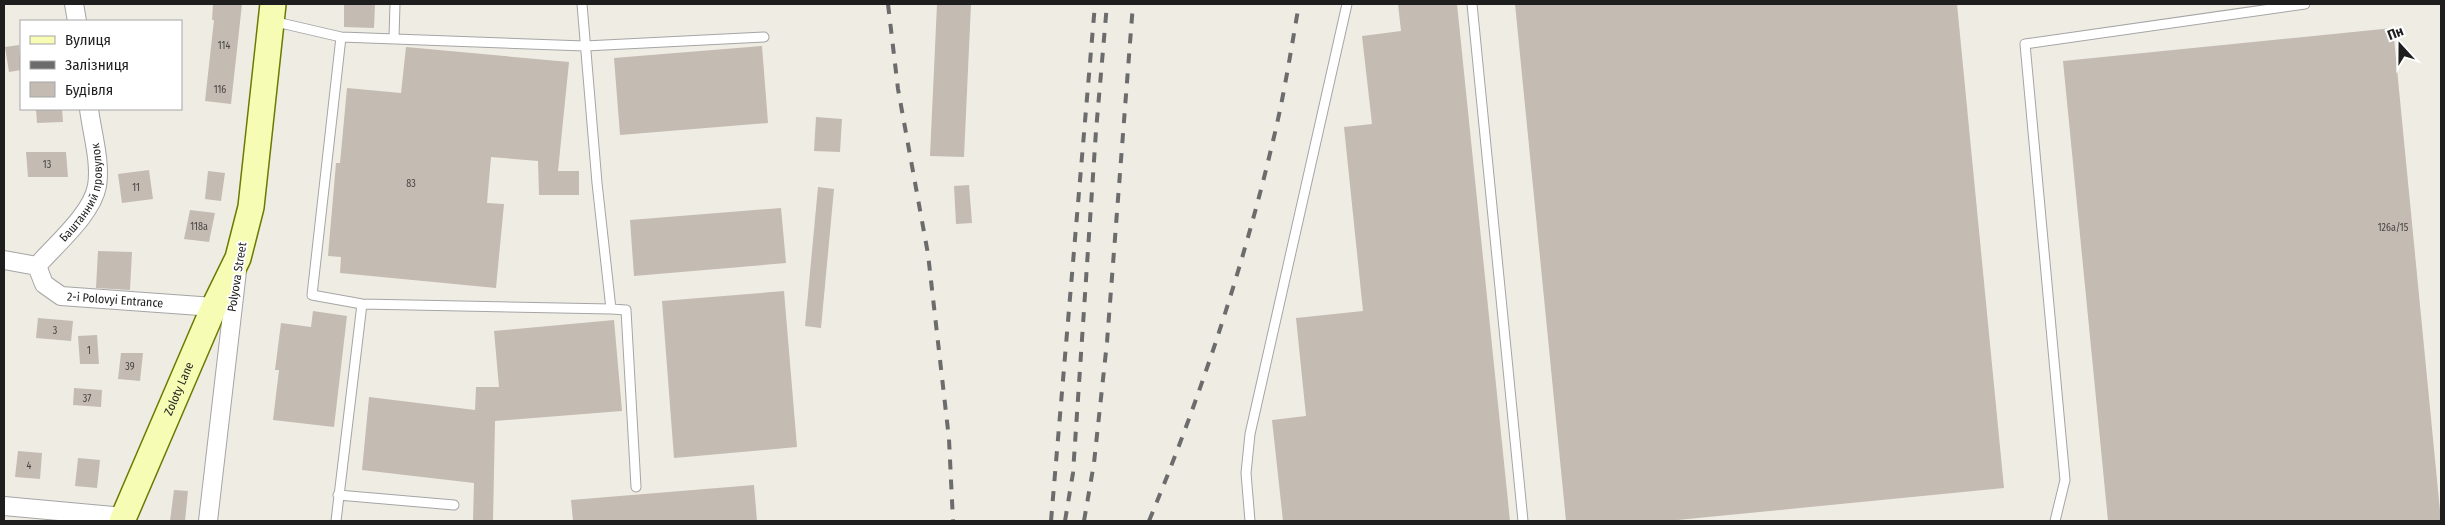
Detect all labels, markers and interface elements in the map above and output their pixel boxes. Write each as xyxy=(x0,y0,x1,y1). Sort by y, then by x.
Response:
legend xyxy=(20,20,182,110)
north arrow xyxy=(2375,20,2425,70)
text: Пн xyxy=(2385,23,2406,44)
text: Вулиця xyxy=(65,31,111,49)
house number: 114 xyxy=(218,40,230,52)
text: Залізниця xyxy=(65,56,129,74)
text: Будівля xyxy=(65,81,113,99)
house number: 116 xyxy=(214,84,226,96)
street label: Баштанний провулок xyxy=(57,142,105,245)
house number: 13 xyxy=(43,159,52,171)
house number: 83 xyxy=(406,178,416,190)
house number: 11 xyxy=(132,182,140,194)
house number: 118а xyxy=(190,221,208,233)
house number: 126а/15 xyxy=(2378,222,2409,234)
street label: Polyova Street xyxy=(225,241,249,313)
street label: 2-i Polovyi Entrance xyxy=(67,289,164,310)
house number: 3 xyxy=(53,325,58,337)
house number: 1 xyxy=(87,345,91,357)
street label: Zoloty Lane xyxy=(161,360,197,417)
house number: 39 xyxy=(125,361,135,373)
house number: 37 xyxy=(83,393,91,405)
house number: 4 xyxy=(27,460,32,472)

